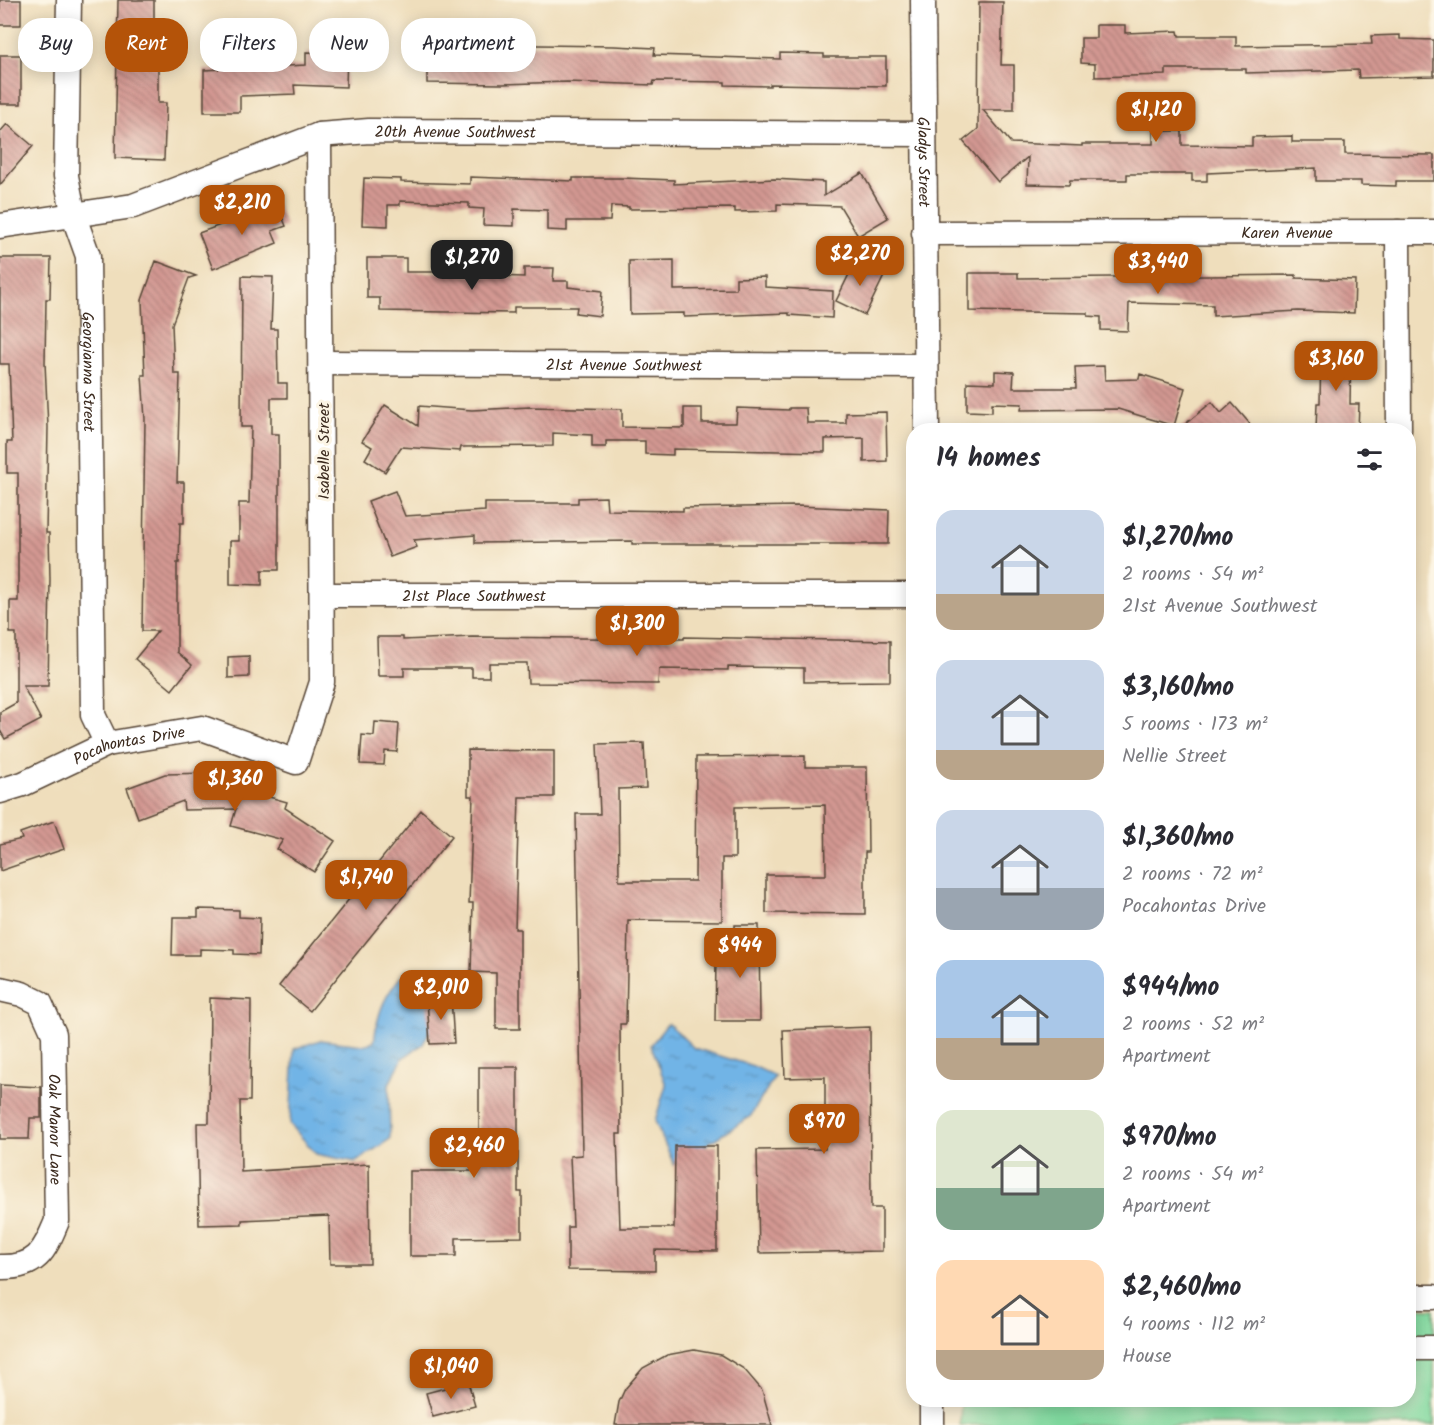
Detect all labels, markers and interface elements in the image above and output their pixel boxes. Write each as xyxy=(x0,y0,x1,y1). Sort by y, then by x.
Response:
chip: Buy xyxy=(18,18,93,72)
chip: Rent xyxy=(105,18,188,72)
chip: Filters xyxy=(200,18,297,72)
chip: New xyxy=(309,18,389,72)
chip: Apartment xyxy=(401,18,536,72)
pin: $1,120 xyxy=(1107,92,1205,143)
text: $1,120 xyxy=(1130,95,1182,127)
street label: Gladys Street xyxy=(910,117,936,208)
street label: 20th Avenue Southwest xyxy=(375,120,537,146)
pin: $2,210 xyxy=(193,185,291,236)
text: $2,210 xyxy=(214,188,270,220)
street label: Karen Avenue xyxy=(1241,221,1333,246)
pin: $2,270 xyxy=(811,236,909,287)
text: $2,270 xyxy=(830,239,890,271)
pin: $1,270 xyxy=(423,240,521,291)
text: $1,270 xyxy=(445,243,499,275)
pin: $3,440 xyxy=(1109,244,1207,295)
text: $3,440 xyxy=(1128,247,1188,279)
street label: Georgianna Street xyxy=(75,312,101,433)
pin: $3,160 xyxy=(1287,341,1385,392)
text: $3,160 xyxy=(1308,344,1364,376)
street label: 21st Avenue Southwest xyxy=(546,353,703,379)
street label: Isabelle Street xyxy=(312,402,337,499)
text: 14 homes xyxy=(936,438,1041,480)
icon: filters xyxy=(1353,443,1386,476)
text: $1,270/mo xyxy=(1122,517,1233,559)
icon: home xyxy=(984,534,1056,606)
text: 2 rooms · 54 m² xyxy=(1122,559,1263,591)
street label: 21st Place Southwest xyxy=(402,584,547,609)
text: 21st Avenue Southwest xyxy=(1122,591,1318,623)
pin: $1,300 xyxy=(588,606,686,657)
text: $1,300 xyxy=(610,609,664,641)
text: $3,160/mo xyxy=(1122,667,1234,709)
icon: home xyxy=(984,684,1056,756)
text: 5 rooms · 173 m² xyxy=(1122,709,1268,741)
street label: Pocahontas Drive xyxy=(69,720,187,772)
text: Nellie Street xyxy=(1122,741,1227,773)
pin: $1,360 xyxy=(186,761,284,812)
text: $1,360 xyxy=(207,764,263,796)
text: $1,360/mo xyxy=(1122,817,1234,859)
icon: home xyxy=(984,834,1056,906)
text: 2 rooms · 72 m² xyxy=(1122,859,1263,891)
pin: $1,740 xyxy=(317,860,415,911)
text: $1,740 xyxy=(339,863,393,895)
text: Pocahontas Drive xyxy=(1122,891,1266,923)
pin: $944 xyxy=(704,928,776,979)
text: $944 xyxy=(718,931,762,963)
text: $944/mo xyxy=(1122,967,1219,1009)
pin: $2,010 xyxy=(392,970,490,1021)
text: $2,010 xyxy=(413,973,469,1005)
icon: home xyxy=(984,984,1056,1056)
text: 2 rooms · 52 m² xyxy=(1122,1009,1264,1041)
text: Apartment xyxy=(1122,1041,1211,1073)
street label: Oak Manor Lane xyxy=(41,1074,67,1185)
pin: $970 xyxy=(788,1104,860,1155)
text: $970 xyxy=(803,1107,845,1139)
text: $970/mo xyxy=(1122,1117,1217,1159)
pin: $2,460 xyxy=(425,1128,523,1179)
text: $2,460 xyxy=(444,1131,504,1163)
icon: home xyxy=(984,1134,1056,1206)
text: 2 rooms · 54 m² xyxy=(1122,1159,1263,1191)
text: Apartment xyxy=(1122,1191,1211,1223)
text: $2,460/mo xyxy=(1122,1267,1241,1309)
icon: home xyxy=(984,1284,1056,1356)
text: 4 rooms · 112 m² xyxy=(1122,1309,1265,1341)
text: House xyxy=(1122,1341,1172,1373)
pin: $1,040 xyxy=(402,1349,500,1400)
text: $1,040 xyxy=(424,1352,478,1384)

